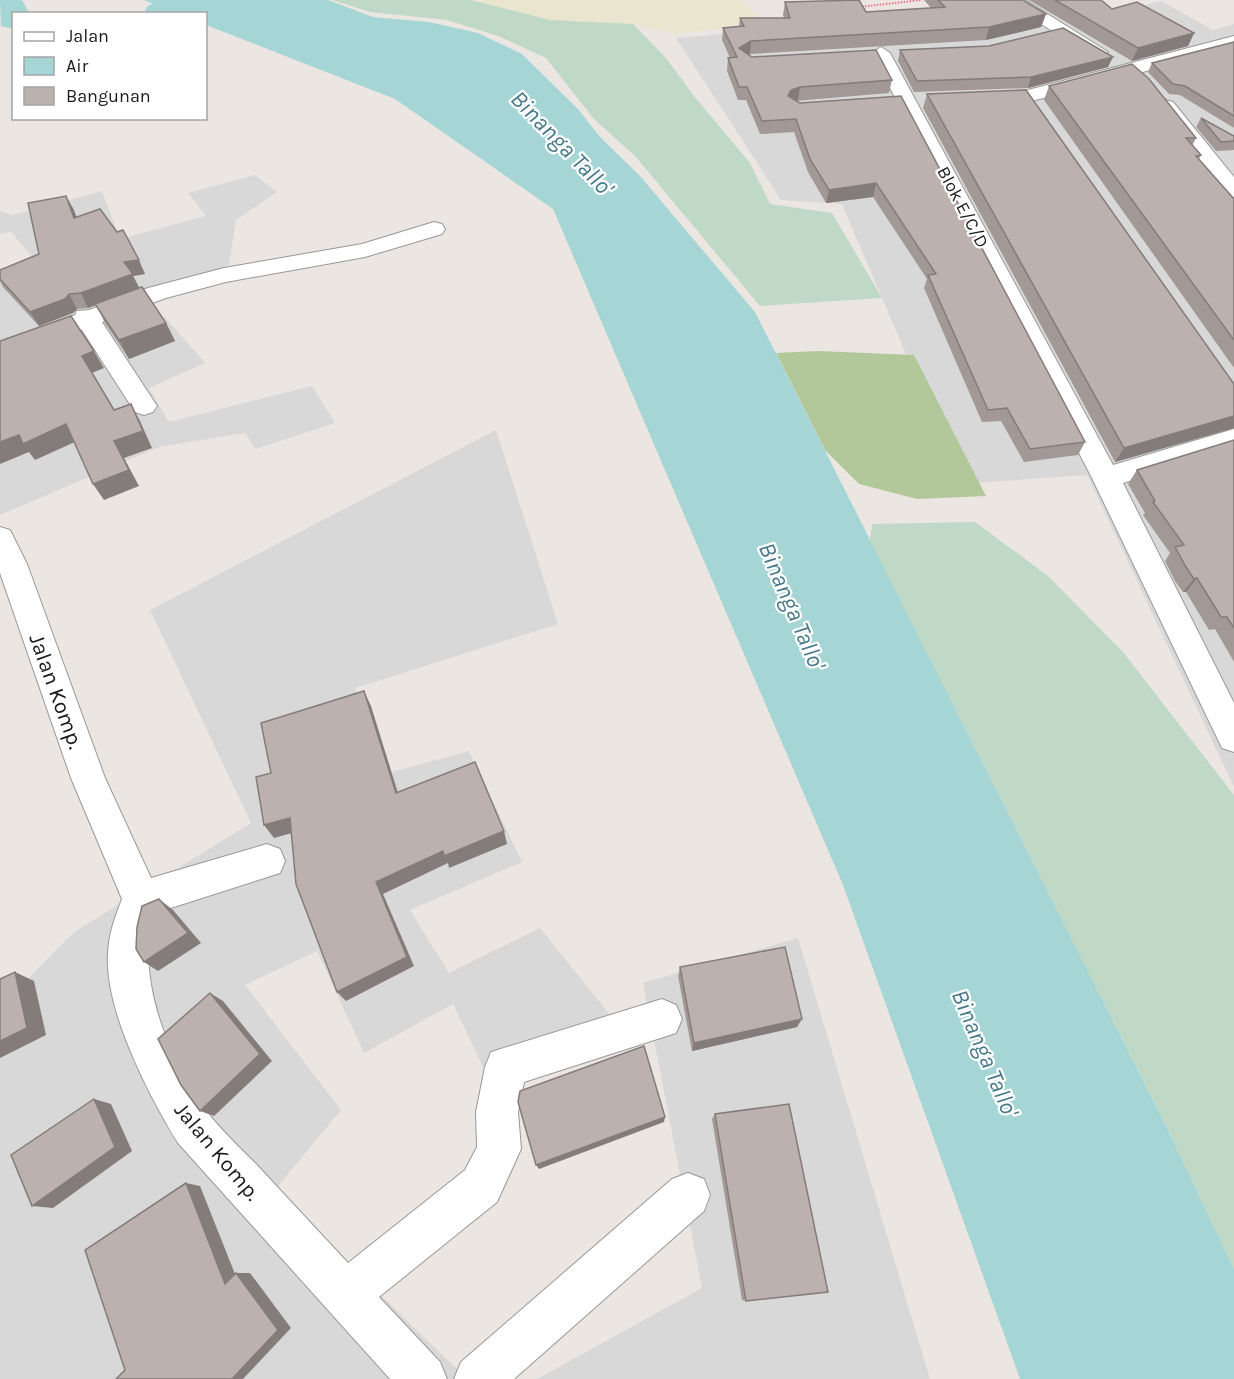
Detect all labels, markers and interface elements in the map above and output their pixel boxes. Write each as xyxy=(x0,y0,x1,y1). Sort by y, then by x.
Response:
legend xyxy=(12,12,207,120)
text: Jalan xyxy=(66,25,109,47)
text: Air xyxy=(66,55,89,77)
text: Bangunan xyxy=(66,85,151,107)
water label: Binanga Tallo' xyxy=(505,85,620,202)
street label: Blok E/C/D xyxy=(932,163,994,251)
water label: Binanga Tallo' xyxy=(753,538,832,675)
street label: Jalan Komp. xyxy=(23,630,89,752)
water label: Binanga Tallo' xyxy=(946,985,1025,1122)
street label: Jalan Komp. xyxy=(169,1097,266,1206)

